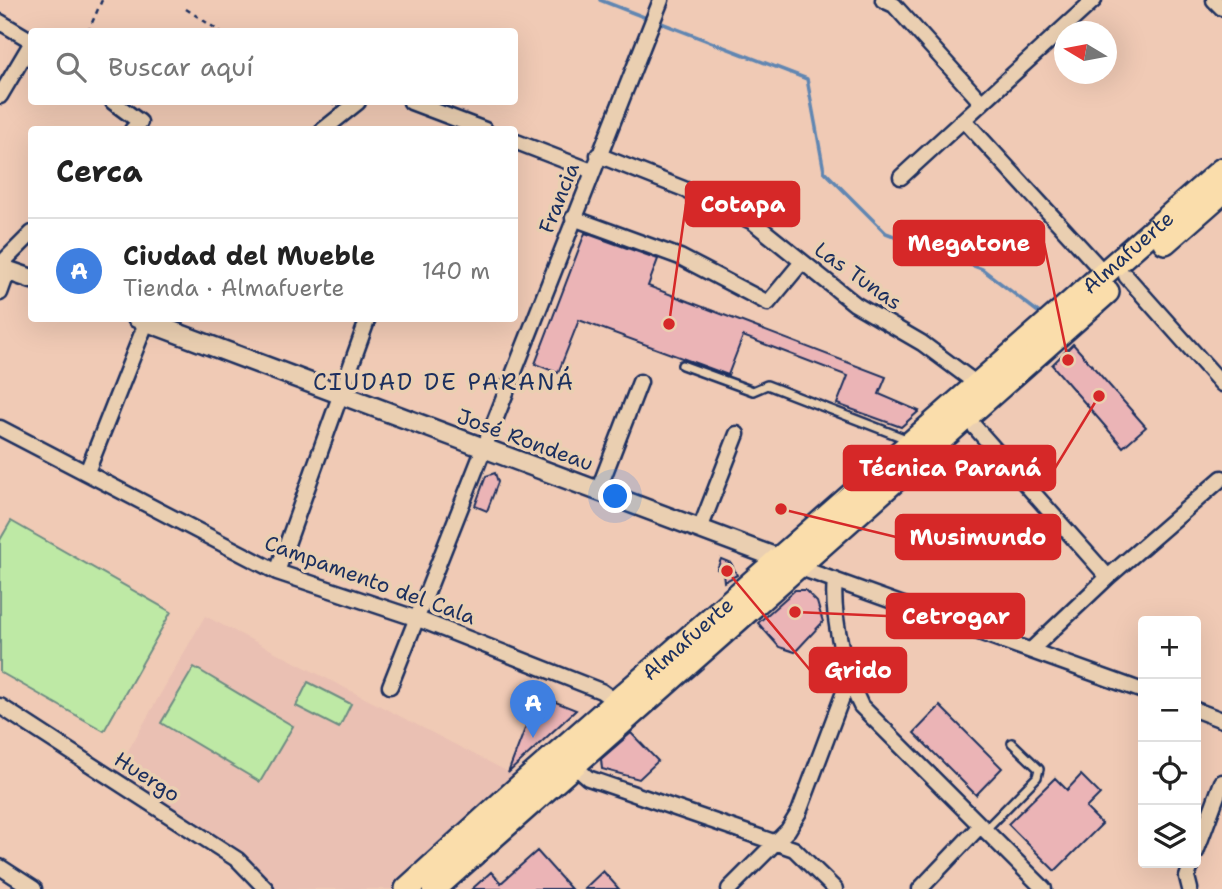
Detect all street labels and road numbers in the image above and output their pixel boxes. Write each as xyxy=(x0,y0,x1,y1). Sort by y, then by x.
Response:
street label: Francia xyxy=(532,159,586,237)
street label: Almafuerte xyxy=(1076,205,1180,300)
street label: Las Tunas xyxy=(809,236,907,316)
street label: José Rondeau xyxy=(453,402,597,478)
street label: Campamento del Cala xyxy=(261,529,479,631)
street label: Almafuerte xyxy=(636,591,740,687)
street label: Huergo xyxy=(109,745,185,809)

